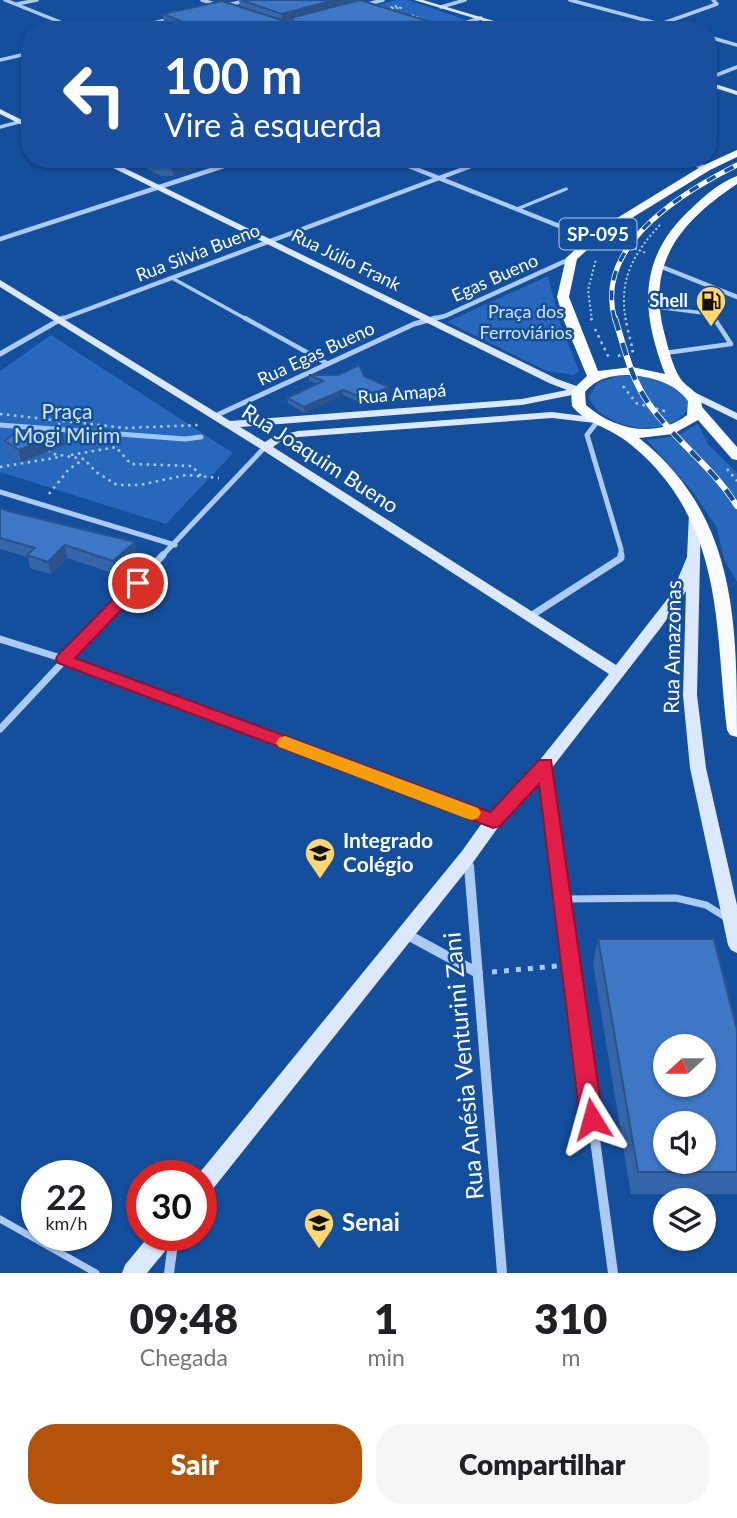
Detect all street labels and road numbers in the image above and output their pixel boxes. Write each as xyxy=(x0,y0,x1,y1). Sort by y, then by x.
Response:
street label: Rua Silvia Bueno xyxy=(132,218,263,286)
road number: SP-095 xyxy=(560,218,636,250)
street label: Rua Júlio Frank xyxy=(288,223,405,295)
street label: Egas Bueno xyxy=(448,248,541,306)
street label: Rua Egas Bueno xyxy=(254,316,378,390)
street label: Rua Amapá xyxy=(357,378,447,408)
street label: Rua Joaquim Bueno xyxy=(238,398,404,518)
street label: Rua Amazonas xyxy=(658,580,685,714)
street label: Rua Anésia Venturini Zani xyxy=(436,931,489,1201)

